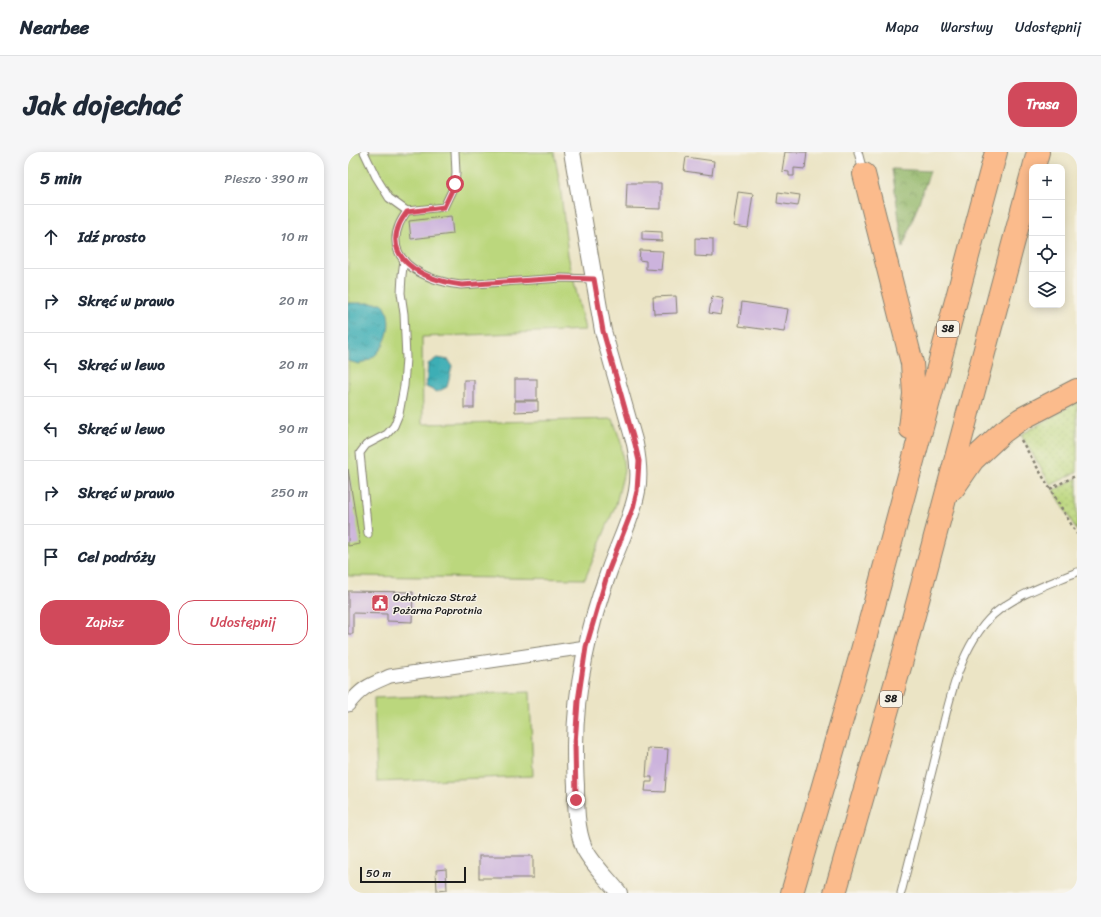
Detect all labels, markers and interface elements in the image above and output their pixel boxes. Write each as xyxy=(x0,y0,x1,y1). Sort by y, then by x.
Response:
text: Nearbee xyxy=(20,11,89,44)
text: Mapa xyxy=(886,15,918,40)
text: Warstwy xyxy=(940,15,993,40)
text: Udostępnij xyxy=(1015,15,1081,40)
text: Jak dojechać xyxy=(24,80,181,129)
button: Trasa xyxy=(1008,82,1077,127)
text: 5 min xyxy=(40,163,82,193)
map controls xyxy=(1029,164,1065,308)
button: + xyxy=(1029,164,1065,200)
text: Pieszo · 390 m xyxy=(224,167,308,190)
route start xyxy=(446,175,464,193)
button: − xyxy=(1029,200,1065,236)
text: Idź prosto xyxy=(78,224,146,250)
text: 10 m xyxy=(281,225,308,248)
icon: ahead xyxy=(40,226,62,248)
button: locate xyxy=(1029,236,1065,272)
button: layers xyxy=(1029,272,1065,308)
text: Skręć w prawo xyxy=(78,288,174,314)
text: 20 m xyxy=(279,289,308,312)
icon: right xyxy=(40,290,62,312)
road number: S8 xyxy=(937,321,959,337)
text: Skręć w lewo xyxy=(78,352,165,378)
text: 20 m xyxy=(279,353,308,376)
icon: left xyxy=(40,354,62,376)
text: Skręć w lewo xyxy=(78,416,165,442)
text: 90 m xyxy=(278,417,308,440)
icon: left xyxy=(40,418,62,440)
text: Skręć w prawo xyxy=(78,480,174,506)
text: 250 m xyxy=(271,481,308,504)
icon: right xyxy=(40,482,62,504)
text: Cel podróży xyxy=(78,544,155,570)
icon: arrive xyxy=(40,546,62,568)
place label: Ochotnicza Straż Pożarna Paprotnia xyxy=(393,588,483,620)
public building icon: Ochotnicza Straż Pożarna Paprotnia xyxy=(370,593,390,613)
button: Zapisz xyxy=(40,600,170,645)
button: Udostępnij xyxy=(178,600,308,645)
road number: S8 xyxy=(880,691,902,707)
route end xyxy=(567,791,585,809)
text: 50 m xyxy=(366,864,391,883)
scale bar xyxy=(360,865,466,884)

